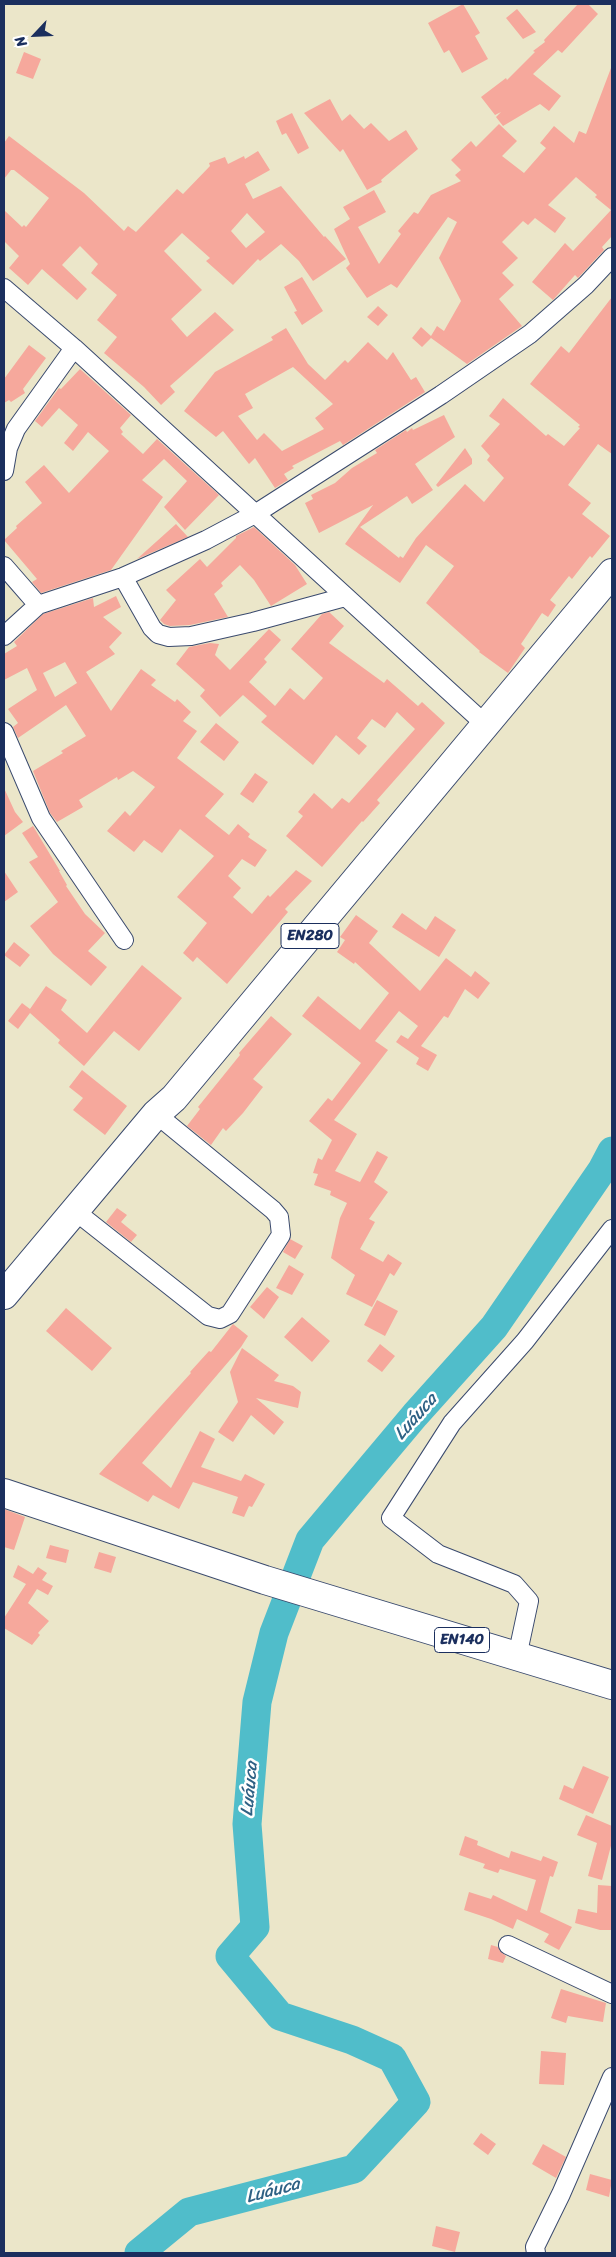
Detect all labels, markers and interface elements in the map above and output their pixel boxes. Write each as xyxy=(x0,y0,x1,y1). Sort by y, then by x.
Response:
north arrow xyxy=(10,10,60,60)
text: N xyxy=(8,32,34,51)
road number: EN280 xyxy=(281,924,339,948)
water label: Luáuca xyxy=(390,1389,442,1445)
road number: EN140 xyxy=(434,1628,490,1652)
water label: Luáuca xyxy=(237,1761,263,1817)
water label: Luáuca xyxy=(244,2173,302,2209)

